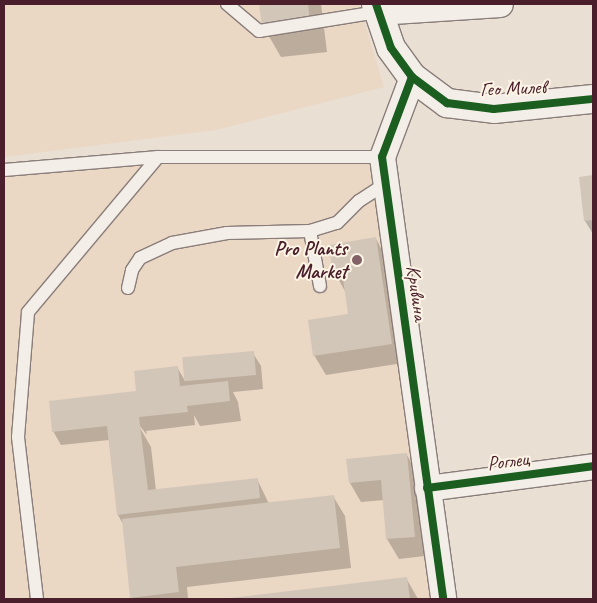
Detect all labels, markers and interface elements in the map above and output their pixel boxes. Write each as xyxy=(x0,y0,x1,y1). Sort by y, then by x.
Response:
street label: Гео Милев xyxy=(479,75,547,101)
place label: Pro Plants Market xyxy=(274,236,347,283)
marker: Pro Plants Market xyxy=(351,254,363,266)
street label: Кривина xyxy=(401,264,433,322)
street label: Роглец xyxy=(486,447,530,475)

